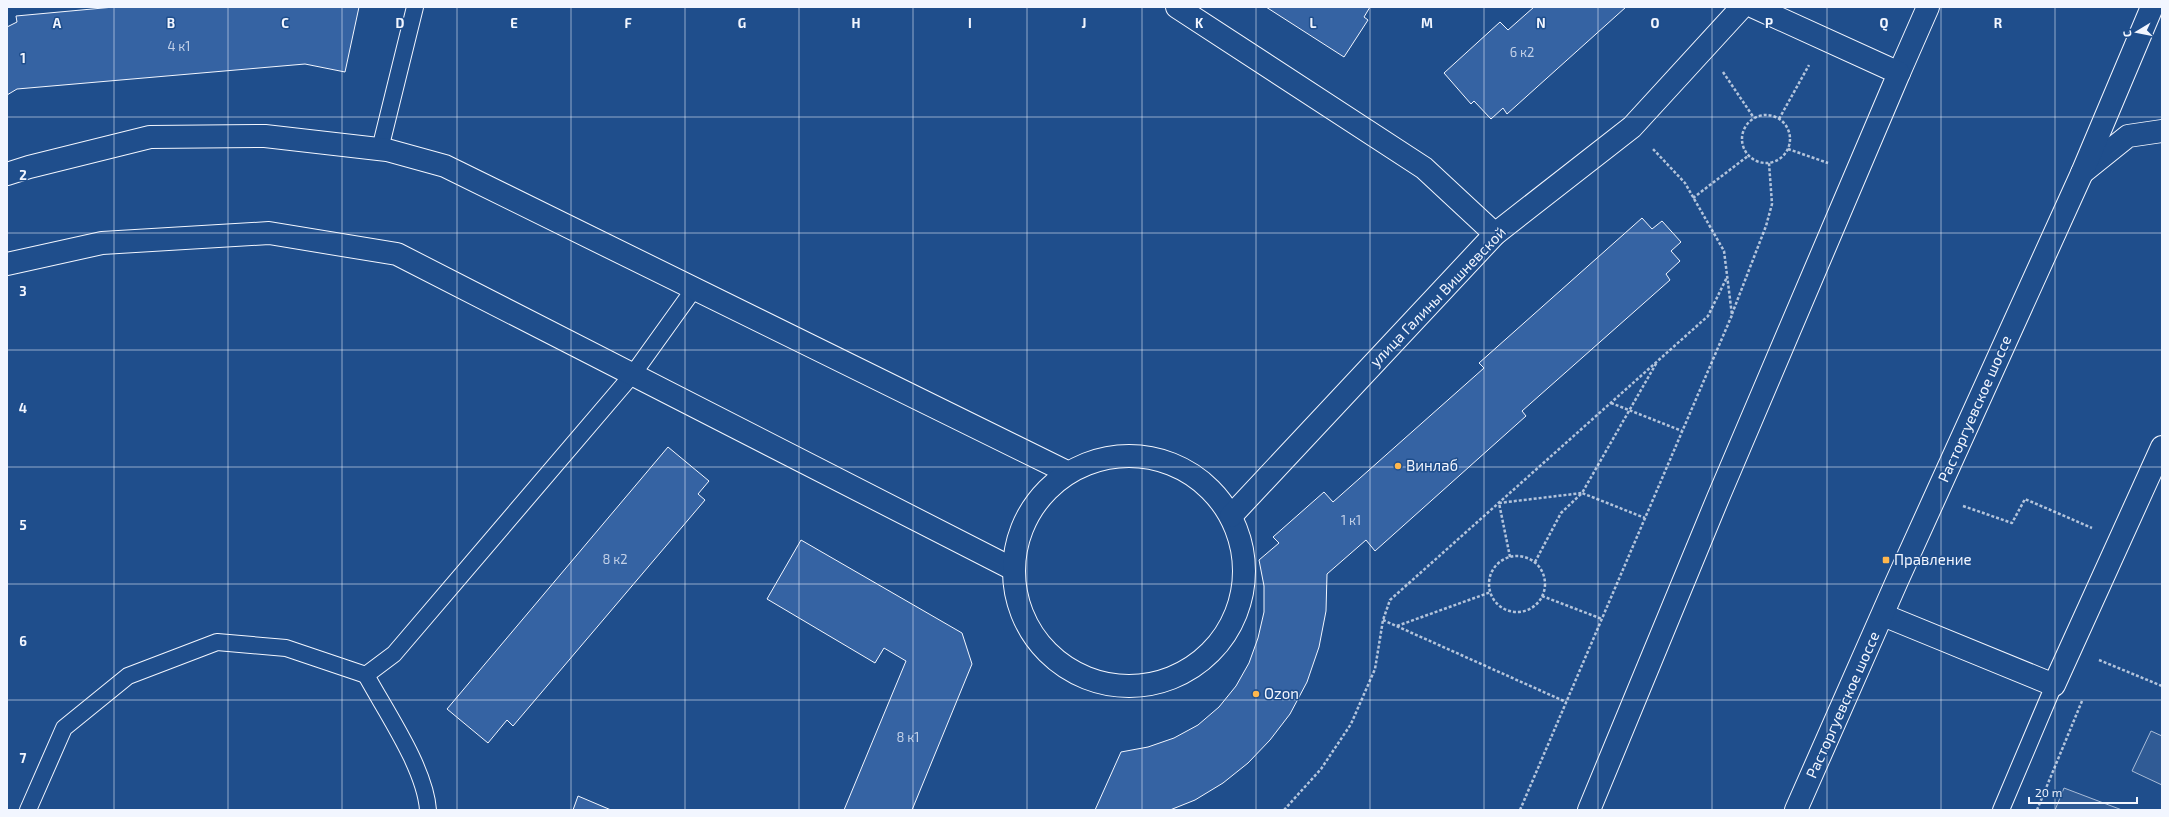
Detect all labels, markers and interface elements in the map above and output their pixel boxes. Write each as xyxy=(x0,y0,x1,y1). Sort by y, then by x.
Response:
north arrow xyxy=(2117,12,2157,52)
text: A xyxy=(53,15,62,31)
text: B xyxy=(167,15,175,31)
text: C xyxy=(281,15,289,31)
text: D xyxy=(396,15,405,31)
text: E xyxy=(510,15,518,31)
text: F xyxy=(624,15,632,31)
text: G xyxy=(738,15,746,31)
text: H xyxy=(852,15,861,31)
text: I xyxy=(968,15,972,31)
text: J xyxy=(1082,15,1086,31)
text: K xyxy=(1195,15,1204,31)
text: L xyxy=(1310,15,1317,31)
text: M xyxy=(1421,15,1433,31)
text: N xyxy=(1536,15,1546,31)
text: O xyxy=(1651,15,1660,31)
text: P xyxy=(1765,15,1773,31)
text: Q xyxy=(1880,15,1889,32)
text: R xyxy=(1994,15,2003,31)
text: С xyxy=(2120,29,2134,38)
house number: 4 к1 xyxy=(167,38,191,54)
house number: 6 к2 xyxy=(1510,44,1534,60)
text: 1 xyxy=(20,50,26,66)
text: 2 xyxy=(19,167,27,183)
street label: улица Галины Вишневской xyxy=(1366,223,1510,371)
text: 3 xyxy=(19,283,27,299)
street label: Расторгуевское шоссе xyxy=(1934,332,2016,485)
text: 4 xyxy=(19,400,27,416)
place label: Винлаб xyxy=(1406,456,1458,474)
marker: Винлаб xyxy=(1393,461,1403,471)
house number: 1 к1 xyxy=(1341,512,1361,528)
text: 5 xyxy=(19,517,27,533)
place label: Правление xyxy=(1894,550,1972,568)
house number: 8 к2 xyxy=(602,551,628,567)
marker: Правление xyxy=(1881,555,1891,565)
street label: Расторгуевское шоссе xyxy=(1802,628,1884,781)
text: 6 xyxy=(19,633,27,649)
place label: Ozon xyxy=(1264,684,1299,702)
marker: Ozon xyxy=(1251,689,1261,699)
house number: 8 к1 xyxy=(897,729,919,745)
text: 7 xyxy=(20,750,27,766)
scale bar xyxy=(2029,779,2137,805)
text: 20 m xyxy=(2035,785,2062,799)

